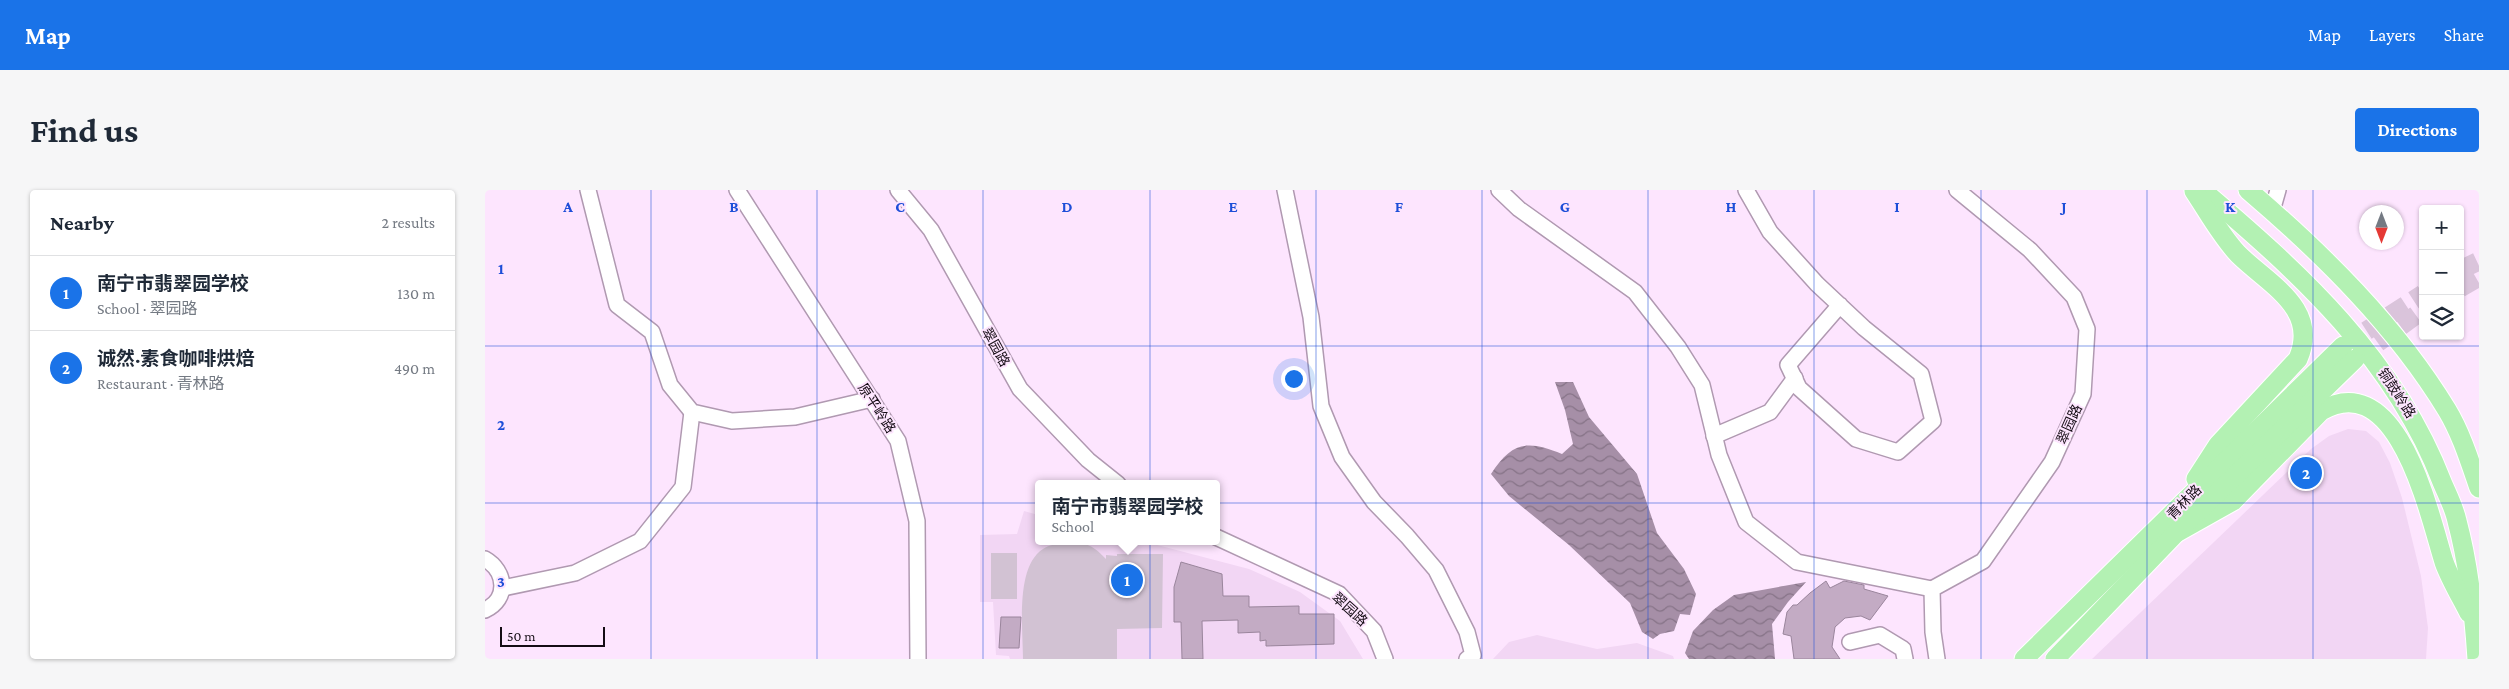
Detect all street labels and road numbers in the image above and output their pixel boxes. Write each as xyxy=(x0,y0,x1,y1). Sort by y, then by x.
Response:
street label: 翠园路 xyxy=(979,325,1013,369)
street label: 铜鼓岭路 xyxy=(2375,365,2419,421)
street label: 原平岭路 xyxy=(855,380,899,436)
street label: 翠园路 xyxy=(2053,402,2085,446)
street label: 青林路 xyxy=(2163,481,2205,523)
street label: 翠园路 xyxy=(1329,589,1371,629)

